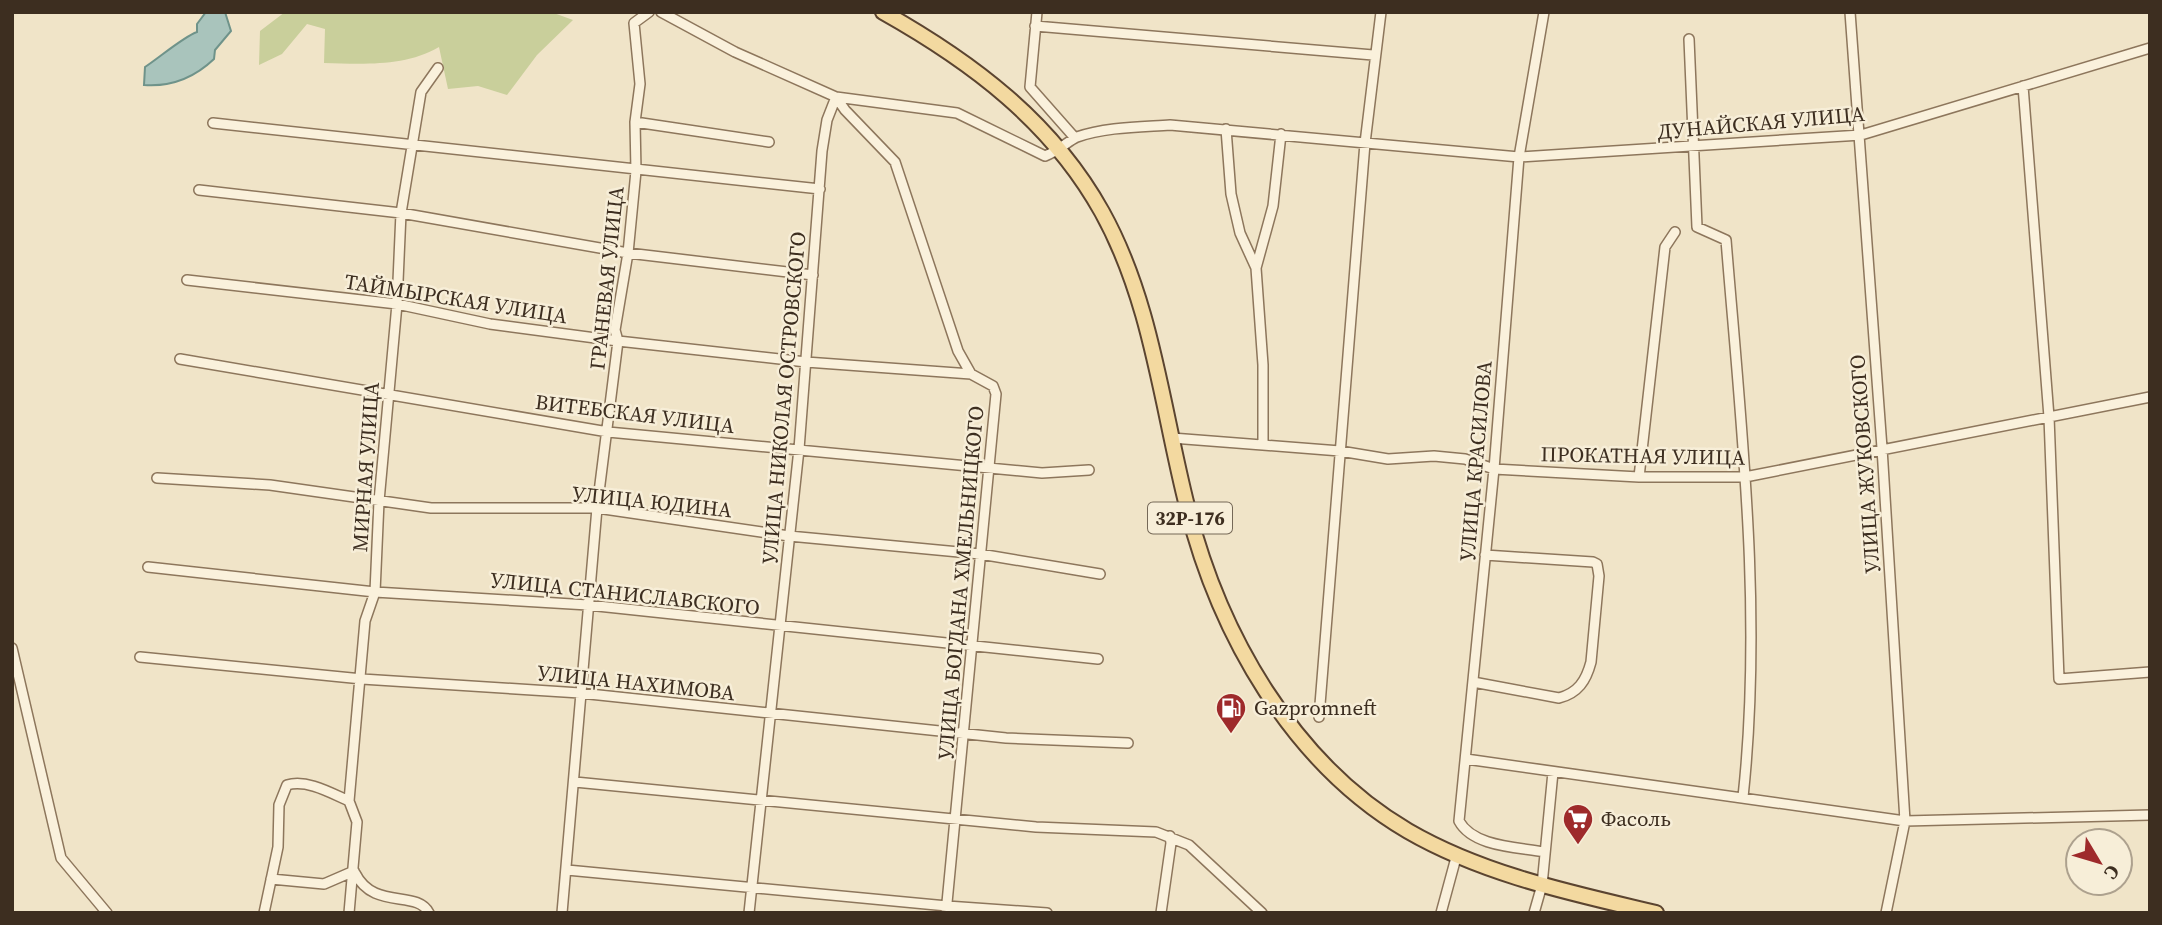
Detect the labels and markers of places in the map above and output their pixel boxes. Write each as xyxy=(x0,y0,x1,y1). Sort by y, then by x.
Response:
fuel station icon: Gazpromneft xyxy=(1214,691,1248,735)
place label: Gazpromneft xyxy=(1254,693,1377,722)
supermarket icon: Фасоль xyxy=(1561,802,1595,846)
place label: Фасоль xyxy=(1601,804,1671,833)

